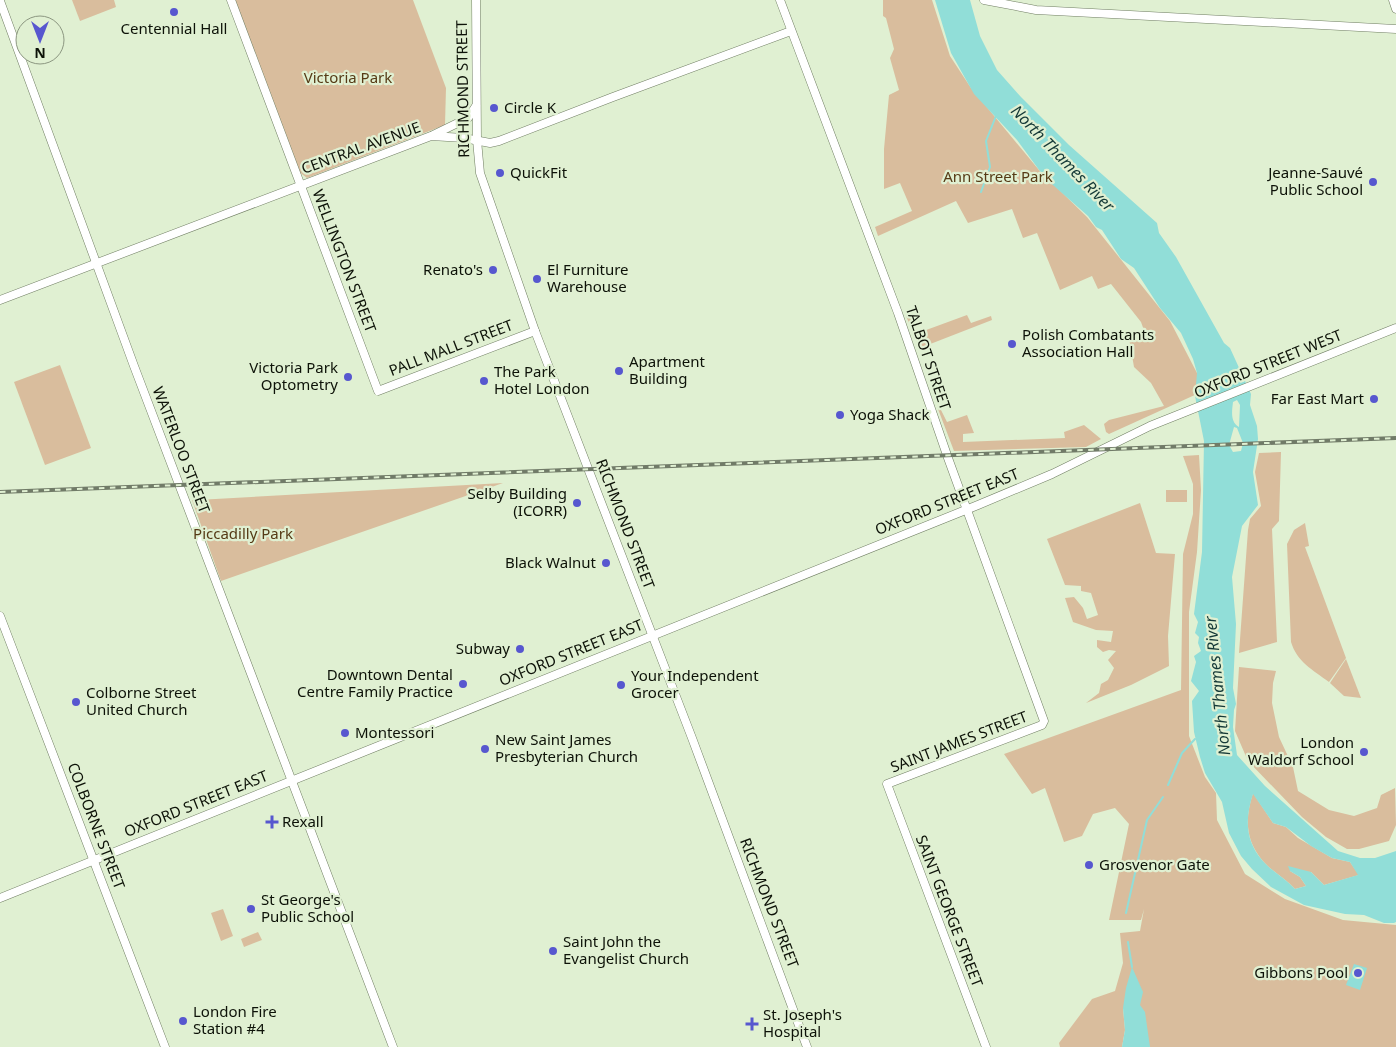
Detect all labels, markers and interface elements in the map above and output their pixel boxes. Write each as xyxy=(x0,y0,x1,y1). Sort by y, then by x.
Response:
marker: Centennial Hall xyxy=(168,6,180,18)
north arrow xyxy=(15,15,65,65)
place label: Centennial Hall xyxy=(121,18,227,38)
street label: RICHMOND STREET xyxy=(451,19,473,158)
text: N xyxy=(34,44,46,63)
park label: Victoria Park xyxy=(304,67,392,87)
place label: Circle K xyxy=(504,97,557,117)
water label: North Thames River xyxy=(1006,100,1120,216)
marker: Circle K xyxy=(488,102,500,114)
street label: CENTRAL AVENUE xyxy=(298,116,423,178)
place label: QuickFit xyxy=(510,162,568,182)
place label: Jeanne-Sauvé Public School xyxy=(1266,162,1363,199)
park label: Ann Street Park xyxy=(943,166,1053,186)
marker: QuickFit xyxy=(494,167,506,179)
marker: Jeanne-Sauvé Public School xyxy=(1367,176,1379,188)
street label: WELLINGTON STREET xyxy=(308,186,382,336)
place label: Renato's xyxy=(423,259,483,279)
place label: El Furniture Warehouse xyxy=(547,259,629,296)
marker: Renato's xyxy=(487,264,499,276)
marker: El Furniture Warehouse xyxy=(531,273,543,285)
street label: TALBOT STREET xyxy=(902,303,956,413)
street label: PALL MALL STREET xyxy=(386,314,516,380)
place label: Polish Combatants Association Hall xyxy=(1022,324,1154,361)
street label: OXFORD STREET WEST xyxy=(1191,324,1345,402)
marker: Polish Combatants Association Hall xyxy=(1006,338,1018,350)
place label: Apartment Building xyxy=(629,351,706,388)
place label: Victoria Park Optometry xyxy=(249,357,338,394)
place label: The Park Hotel London xyxy=(494,361,590,398)
marker: Apartment Building xyxy=(613,365,625,377)
marker: Victoria Park Optometry xyxy=(342,371,354,383)
marker: The Park Hotel London xyxy=(478,375,490,387)
street label: WATERLOO STREET xyxy=(149,384,215,516)
place label: Far East Mart xyxy=(1271,388,1365,408)
marker: Far East Mart xyxy=(1368,393,1380,405)
place label: Yoga Shack xyxy=(850,404,930,424)
marker: Yoga Shack xyxy=(834,409,846,421)
street label: RICHMOND STREET xyxy=(592,456,660,592)
street label: OXFORD STREET EAST xyxy=(872,463,1022,539)
place label: Selby Building (ICORR) xyxy=(468,483,567,520)
marker: Selby Building (ICORR) xyxy=(571,497,583,509)
park label: Piccadilly Park xyxy=(193,523,293,543)
place label: Black Walnut xyxy=(505,552,597,572)
marker: Black Walnut xyxy=(600,557,612,569)
street label: OXFORD STREET EAST xyxy=(496,614,646,690)
water label: North Thames River xyxy=(1199,615,1235,757)
place label: Subway xyxy=(456,638,510,658)
marker: Subway xyxy=(514,643,526,655)
place label: Downtown Dental Centre Family Practice xyxy=(297,664,453,701)
place label: Your Independent Grocer xyxy=(631,665,759,702)
marker: Downtown Dental Centre Family Practice xyxy=(457,678,469,690)
marker: Your Independent Grocer xyxy=(615,679,627,691)
place label: Colborne Street United Church xyxy=(86,682,197,719)
marker: Colborne Street United Church xyxy=(70,696,82,708)
street label: SAINT JAMES STREET xyxy=(887,705,1031,776)
place label: Montessori xyxy=(355,722,434,742)
marker: Montessori xyxy=(339,727,351,739)
place label: New Saint James Presbyterian Church xyxy=(495,729,638,766)
place label: London Waldorf School xyxy=(1248,732,1354,769)
marker: New Saint James Presbyterian Church xyxy=(479,743,491,755)
marker: London Waldorf School xyxy=(1358,746,1370,758)
street label: COLBORNE STREET xyxy=(64,759,131,892)
street label: OXFORD STREET EAST xyxy=(121,765,271,841)
place label: Rexall xyxy=(282,811,324,831)
marker: Rexall xyxy=(266,816,278,828)
street label: SAINT GEORGE STREET xyxy=(912,832,988,990)
street label: RICHMOND STREET xyxy=(736,835,804,971)
place label: Grosvenor Gate xyxy=(1099,854,1210,874)
marker: Grosvenor Gate xyxy=(1083,859,1095,871)
place label: St George's Public School xyxy=(261,889,354,926)
marker: St George's Public School xyxy=(245,903,257,915)
place label: Saint John the Evangelist Church xyxy=(563,931,689,968)
marker: Saint John the Evangelist Church xyxy=(547,945,559,957)
place label: Gibbons Pool xyxy=(1254,962,1348,982)
marker: Gibbons Pool xyxy=(1352,967,1364,979)
place label: London Fire Station #4 xyxy=(193,1001,277,1038)
place label: St. Joseph's Hospital xyxy=(763,1004,842,1041)
marker: London Fire Station #4 xyxy=(177,1015,189,1027)
marker: St. Joseph's Hospital xyxy=(745,1017,759,1031)

